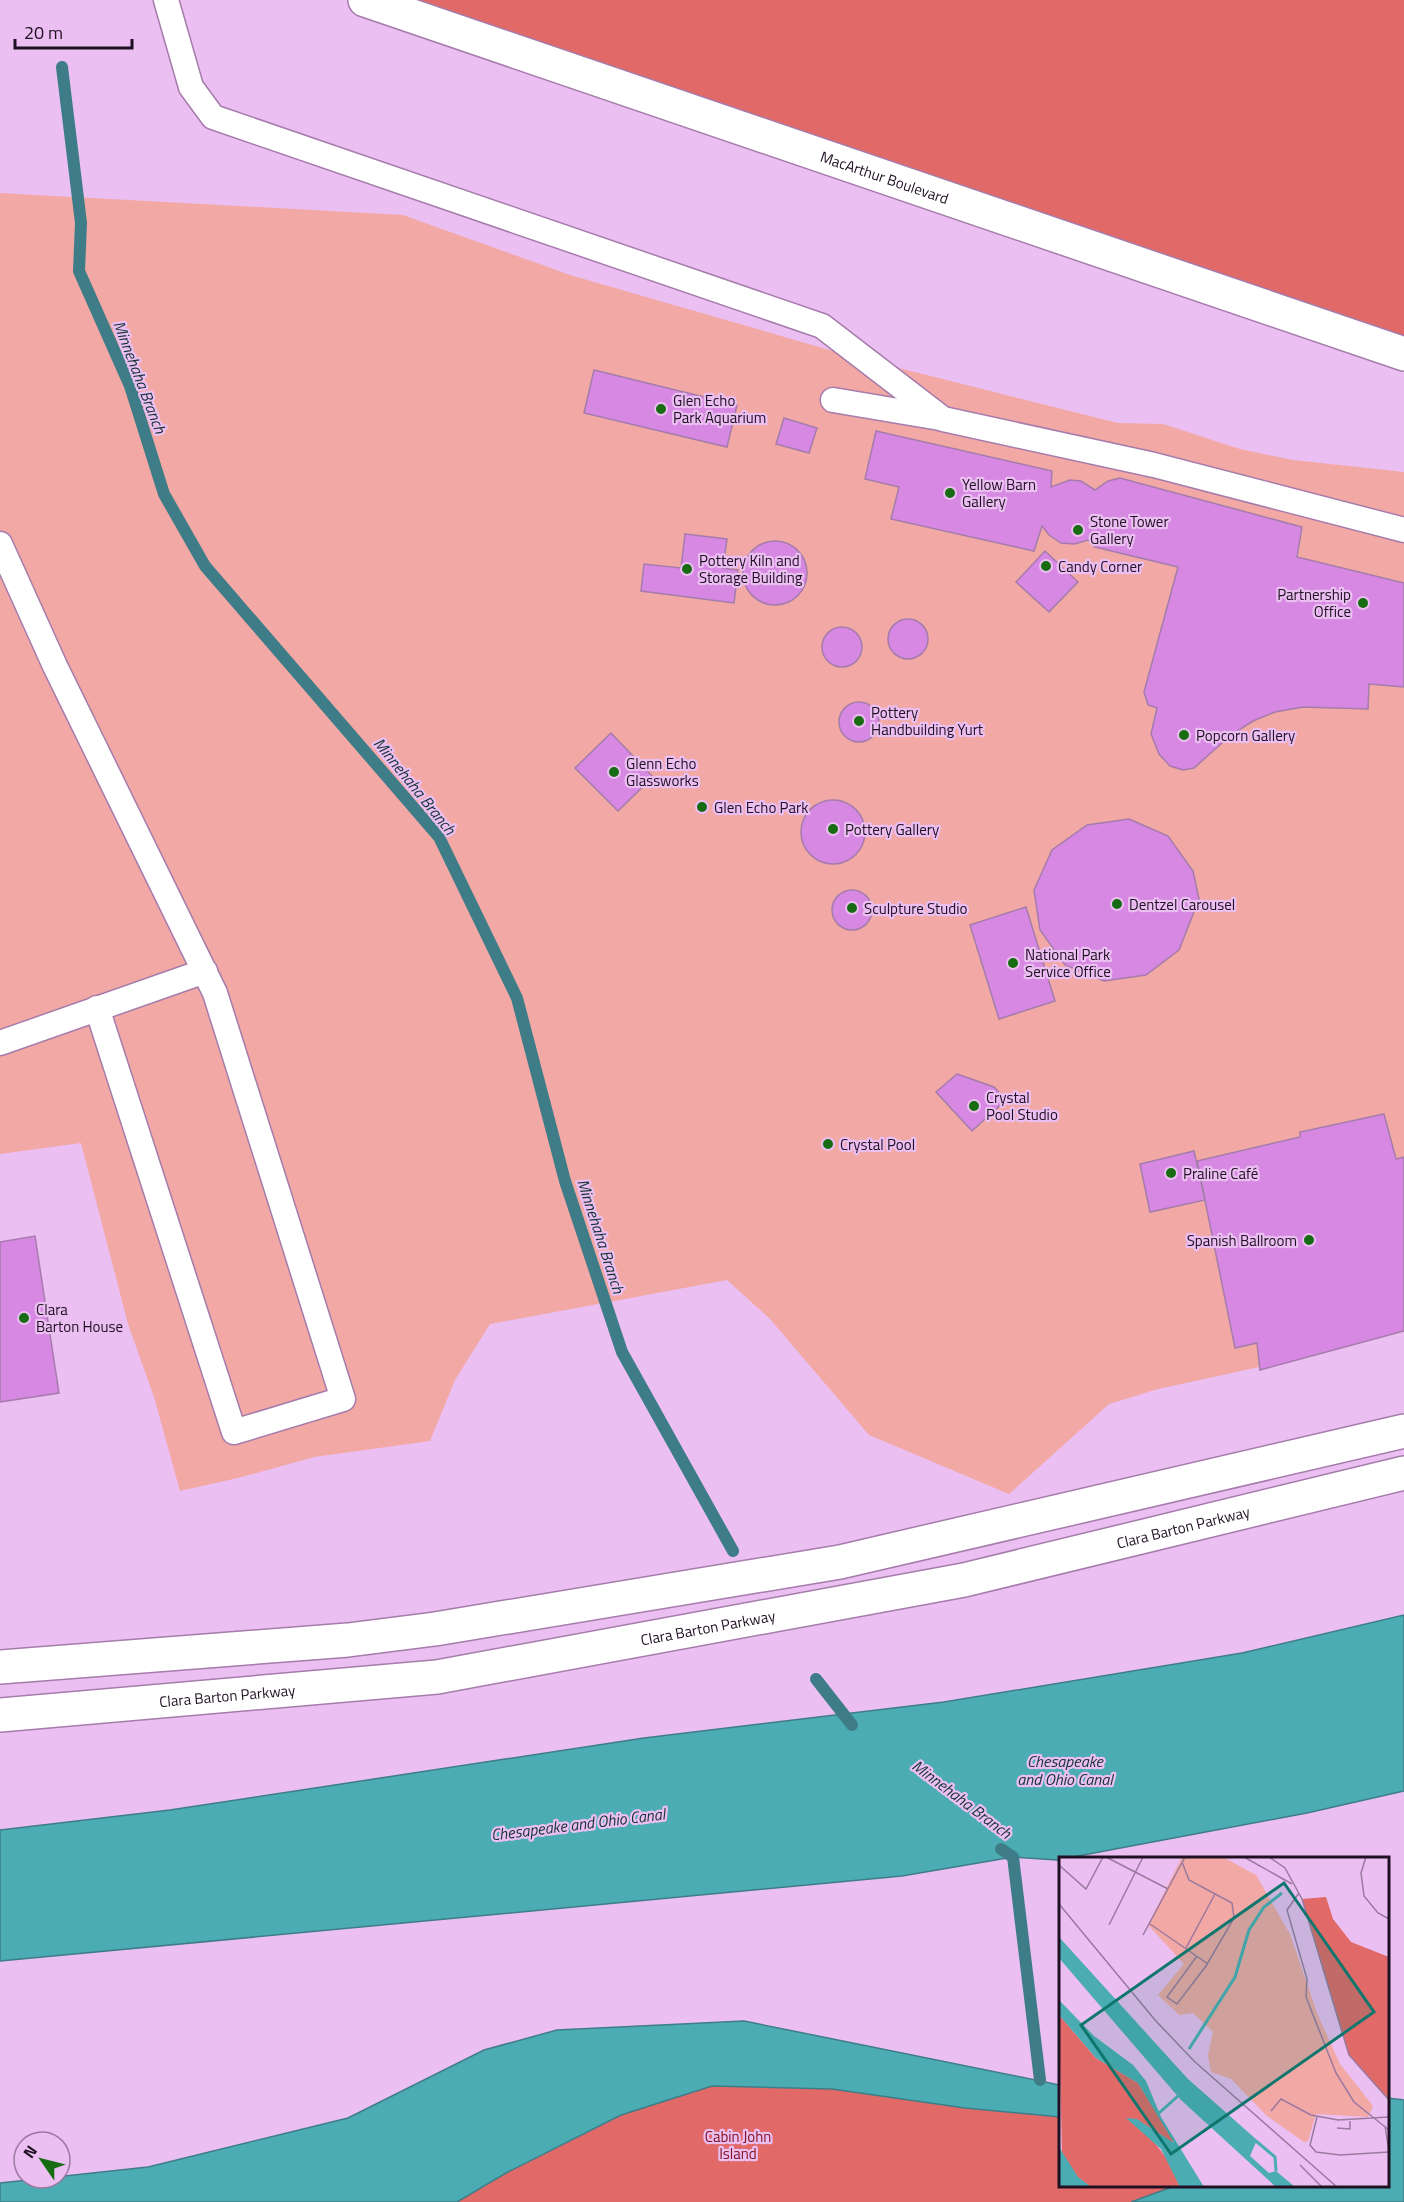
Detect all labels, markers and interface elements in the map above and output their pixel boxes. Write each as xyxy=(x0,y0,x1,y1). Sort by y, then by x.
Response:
scale bar xyxy=(15,12,132,50)
text: 20 m xyxy=(24,19,63,46)
street label: MacArthur Boulevard xyxy=(817,145,952,210)
water label: Minnehaha Branch xyxy=(107,317,173,438)
place label: Glen Echo Park Aquarium xyxy=(673,389,766,429)
marker: Glen Echo Park Aquarium xyxy=(654,402,668,416)
place label: Yellow Barn Gallery xyxy=(962,473,1036,513)
marker: Yellow Barn Gallery xyxy=(943,486,957,500)
place label: Stone Tower Gallery xyxy=(1090,510,1169,550)
marker: Stone Tower Gallery xyxy=(1071,523,1085,537)
place label: Pottery Kiln and Storage Building xyxy=(699,549,803,589)
place label: Candy Corner xyxy=(1058,555,1142,578)
marker: Candy Corner xyxy=(1039,559,1053,573)
marker: Pottery Kiln and Storage Building xyxy=(680,562,694,576)
place label: Partnership Office xyxy=(1277,583,1351,623)
marker: Partnership Office xyxy=(1356,596,1370,610)
place label: Pottery Handbuilding Yurt xyxy=(871,701,984,741)
marker: Pottery Handbuilding Yurt xyxy=(852,714,866,728)
place label: Popcorn Gallery xyxy=(1196,724,1295,747)
marker: Popcorn Gallery xyxy=(1177,728,1191,742)
water label: Minnehaha Branch xyxy=(368,732,462,841)
place label: Glenn Echo Glassworks xyxy=(626,752,699,792)
marker: Glenn Echo Glassworks xyxy=(607,765,621,779)
place label: Glen Echo Park xyxy=(714,796,808,819)
marker: Glen Echo Park xyxy=(695,800,709,814)
place label: Pottery Gallery xyxy=(845,818,939,841)
marker: Pottery Gallery xyxy=(826,822,840,836)
place label: Dentzel Carousel xyxy=(1129,893,1235,916)
place label: Sculpture Studio xyxy=(864,897,968,920)
marker: Dentzel Carousel xyxy=(1110,897,1124,911)
marker: Sculpture Studio xyxy=(845,901,859,915)
place label: National Park Service Office xyxy=(1025,943,1111,983)
marker: National Park Service Office xyxy=(1006,956,1020,970)
place label: Crystal Pool Studio xyxy=(986,1086,1058,1126)
marker: Crystal Pool Studio xyxy=(967,1099,981,1113)
place label: Crystal Pool xyxy=(840,1133,915,1156)
marker: Crystal Pool xyxy=(821,1137,835,1151)
place label: Praline Café xyxy=(1183,1162,1258,1185)
marker: Praline Café xyxy=(1164,1166,1178,1180)
water label: Minnehaha Branch xyxy=(571,1176,631,1297)
place label: Spanish Ballroom xyxy=(1187,1229,1297,1252)
marker: Spanish Ballroom xyxy=(1302,1233,1316,1247)
place label: Clara Barton House xyxy=(36,1298,123,1338)
marker: Clara Barton House xyxy=(17,1311,31,1325)
street label: Clara Barton Parkway xyxy=(1114,1499,1252,1554)
street label: Clara Barton Parkway xyxy=(639,1603,777,1651)
street label: Clara Barton Parkway xyxy=(158,1678,296,1713)
water label: Chesapeake and Ohio Canal xyxy=(1017,1749,1114,1791)
water label: Minnehaha Branch xyxy=(907,1754,1018,1845)
water label: Chesapeake and Ohio Canal xyxy=(490,1801,668,1847)
inset map xyxy=(1059,1857,1389,2187)
park label: Cabin John Island xyxy=(705,2125,771,2165)
north arrow xyxy=(12,2130,72,2190)
text: N xyxy=(17,2140,43,2163)

